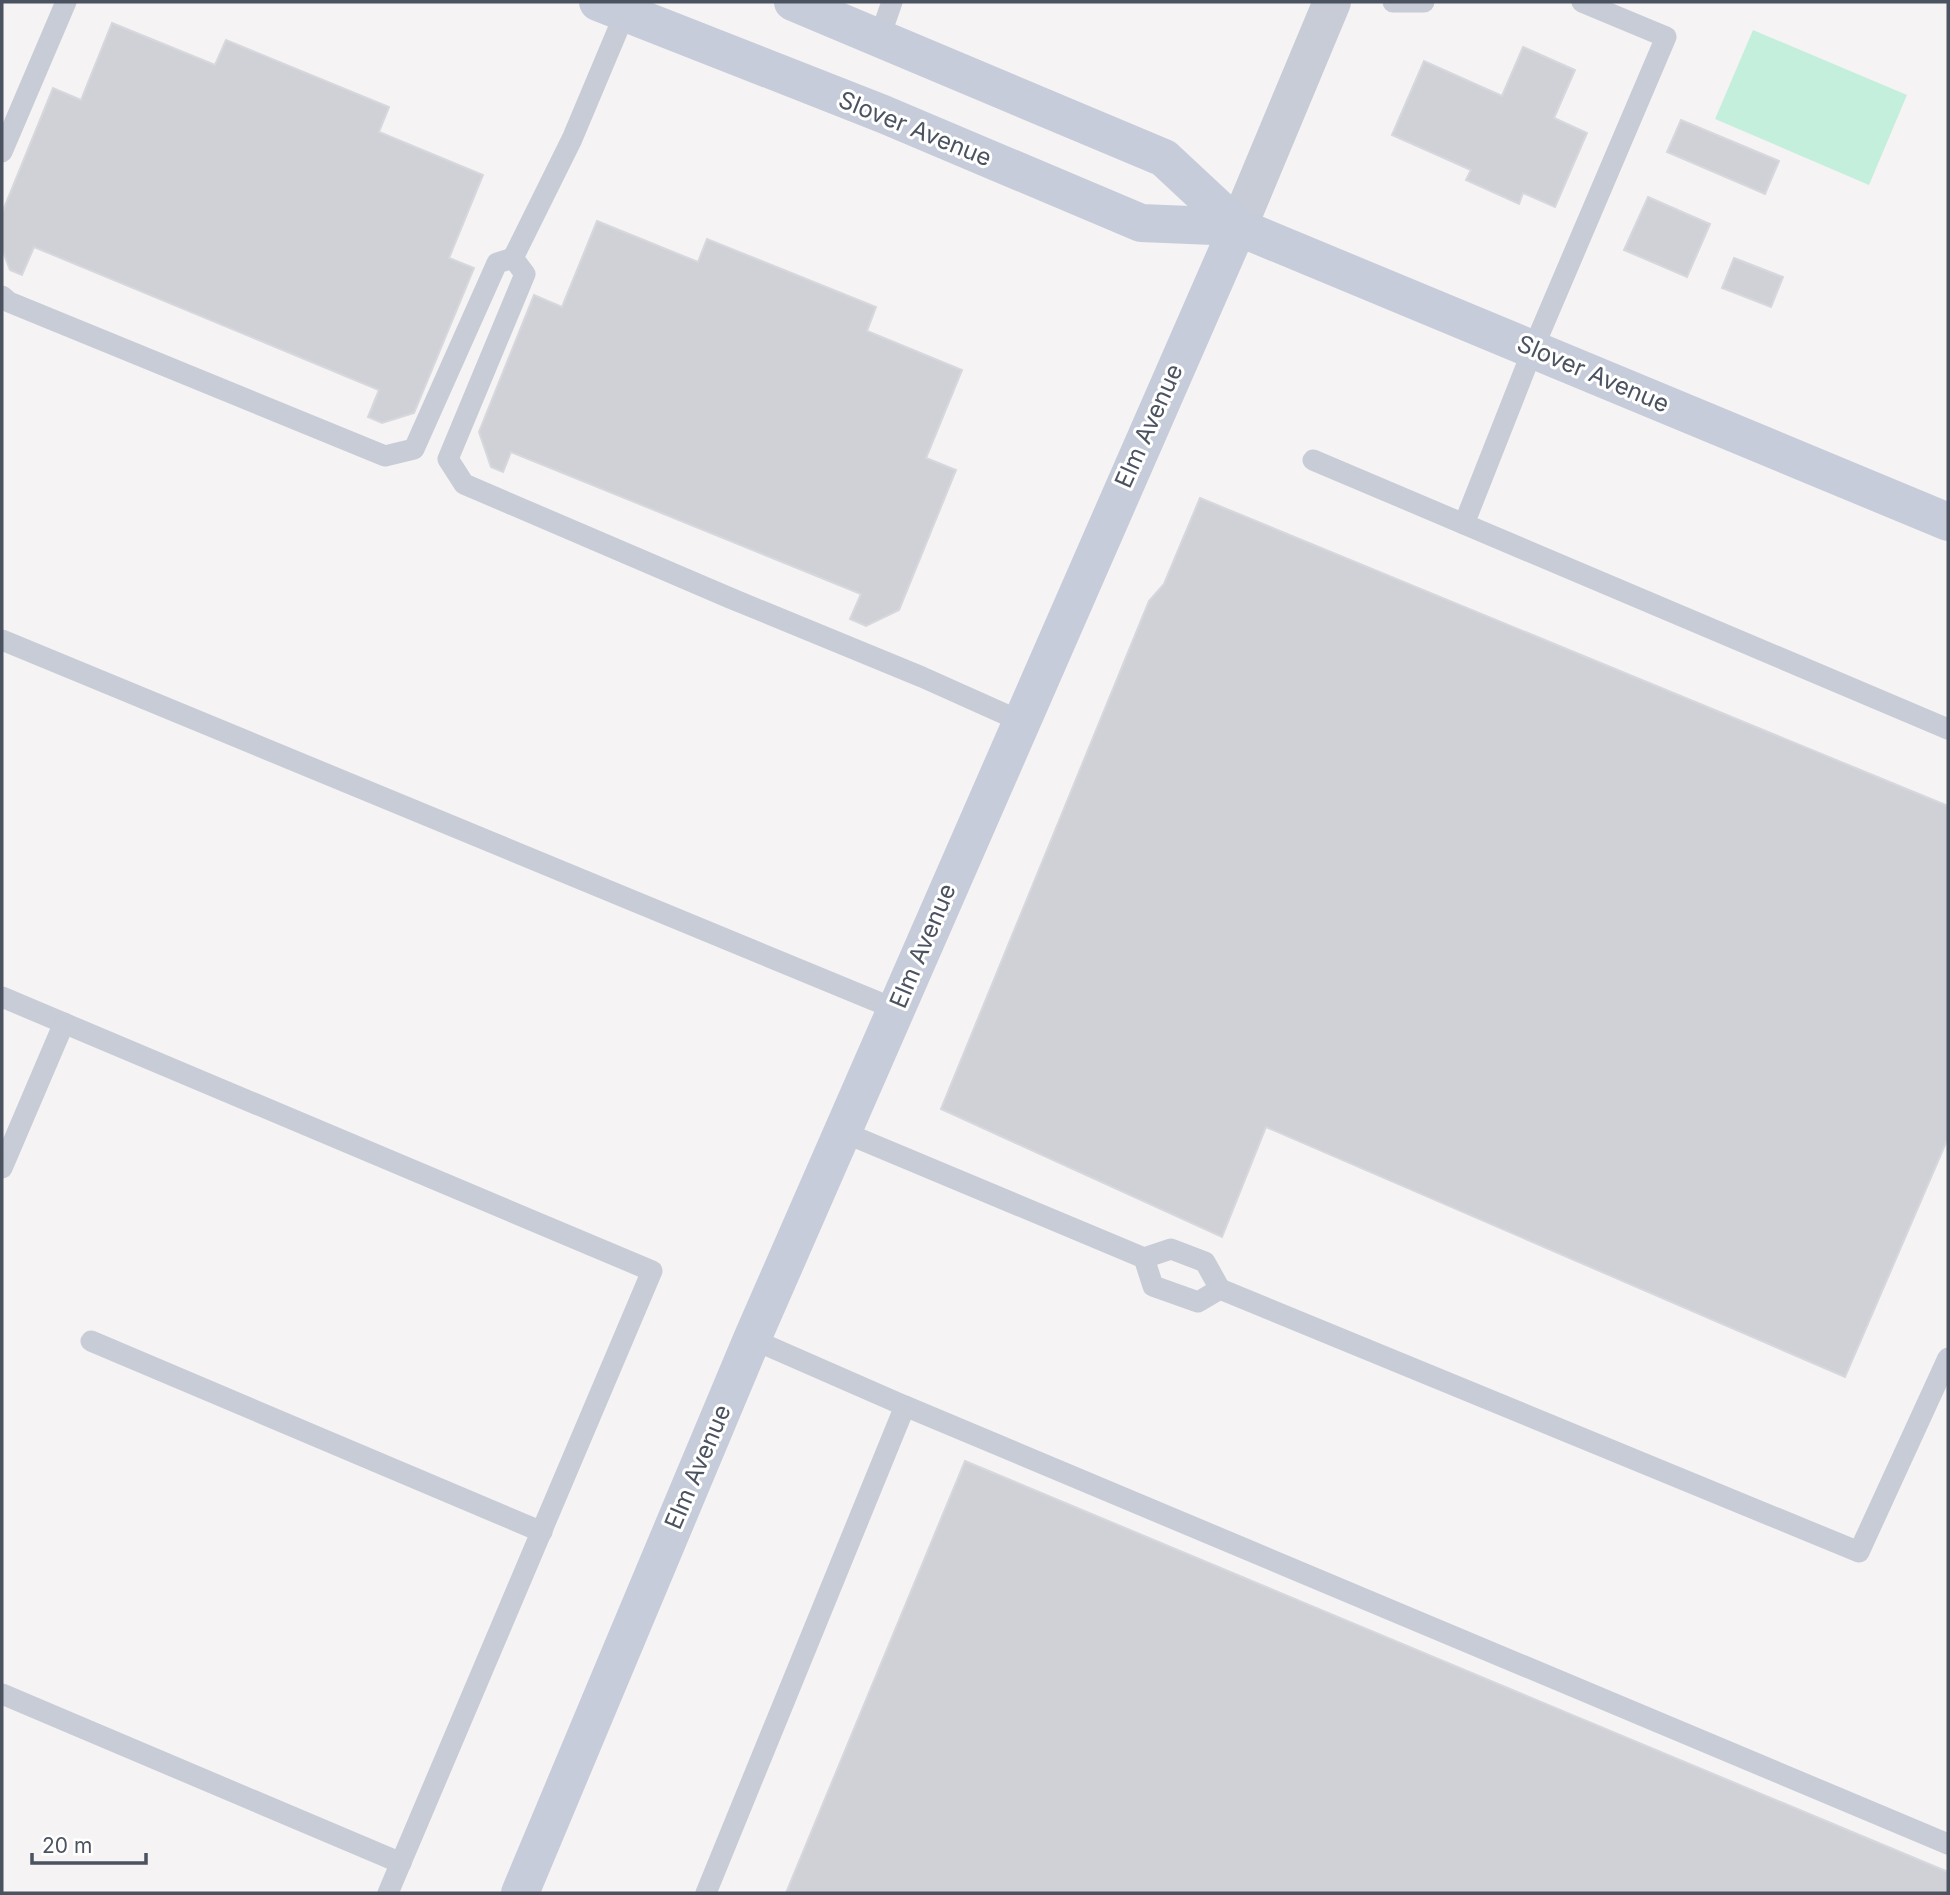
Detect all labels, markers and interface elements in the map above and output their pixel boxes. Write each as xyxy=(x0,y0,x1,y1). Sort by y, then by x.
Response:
street label: Slover Avenue xyxy=(835,85,996,172)
street label: Slover Avenue xyxy=(1513,328,1674,419)
street label: Elm Avenue xyxy=(1108,359,1189,492)
street label: Elm Avenue xyxy=(883,879,962,1012)
street label: Elm Avenue xyxy=(658,1400,737,1533)
scale bar xyxy=(32,1822,145,1866)
text: 20 m xyxy=(42,1833,92,1858)

